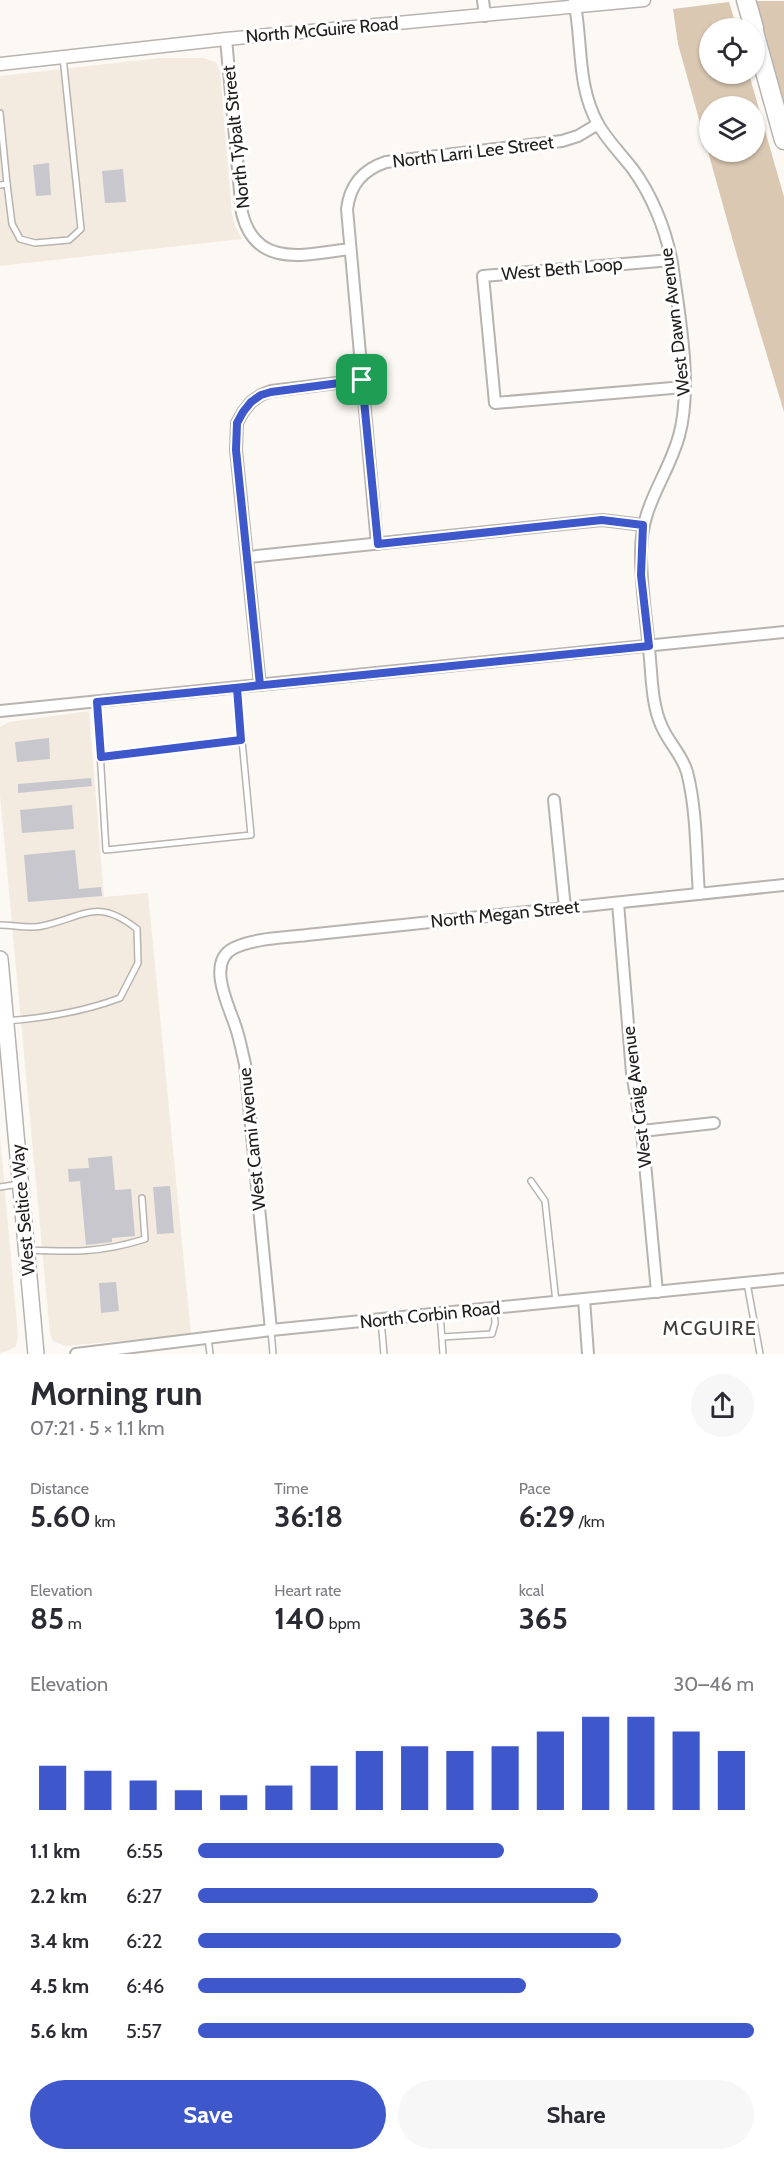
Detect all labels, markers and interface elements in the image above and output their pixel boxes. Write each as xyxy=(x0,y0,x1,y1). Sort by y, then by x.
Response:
street label: North McGuire Road xyxy=(245,12,399,48)
map controls xyxy=(699,18,765,162)
button: locate xyxy=(699,18,765,84)
street label: North Tybalt Street xyxy=(218,64,254,210)
button: layers xyxy=(699,96,765,162)
street label: North Larri Lee Street xyxy=(391,131,555,173)
street label: West Dawn Avenue xyxy=(655,247,695,397)
street label: West Beth Loop xyxy=(500,253,624,285)
pin xyxy=(336,354,387,405)
icon: arrive xyxy=(345,363,378,396)
street label: North Megan Street xyxy=(430,895,580,933)
street label: West Craig Avenue xyxy=(617,1025,657,1169)
street label: West Cami Avenue xyxy=(234,1066,270,1212)
street label: West Seltice Way xyxy=(6,1143,40,1277)
street label: North Corbin Road xyxy=(359,1297,501,1333)
district label: MCGUIRE xyxy=(663,1316,757,1340)
text: Morning run xyxy=(30,1373,202,1413)
button: share xyxy=(691,1374,754,1437)
text: 07:21 · 5 × 1.1 km xyxy=(30,1416,165,1440)
text: Distance xyxy=(30,1479,89,1498)
text: Time xyxy=(274,1479,308,1498)
text: Pace xyxy=(519,1479,551,1498)
text: 5.60 xyxy=(30,1498,91,1535)
text: 36:18 xyxy=(274,1498,343,1535)
text: 6:29 xyxy=(519,1498,575,1535)
text: km xyxy=(91,1512,116,1531)
text: /km xyxy=(575,1512,605,1531)
text: Elevation xyxy=(30,1581,93,1600)
text: Heart rate xyxy=(274,1581,341,1600)
text: kcal xyxy=(519,1581,544,1600)
text: 85 xyxy=(30,1600,64,1637)
text: 140 xyxy=(274,1600,325,1637)
text: 365 xyxy=(519,1600,568,1637)
text: m xyxy=(64,1614,82,1633)
text: bpm xyxy=(325,1614,361,1633)
text: Elevation xyxy=(30,1672,108,1696)
text: 30–46 m xyxy=(673,1672,754,1696)
text: 1.1 km xyxy=(30,1839,80,1863)
text: 6:55 xyxy=(126,1839,163,1863)
text: 2.2 km xyxy=(30,1884,87,1908)
text: 6:27 xyxy=(126,1884,162,1908)
text: 3.4 km xyxy=(30,1929,89,1953)
text: 6:22 xyxy=(126,1929,162,1953)
text: 4.5 km xyxy=(30,1974,89,1998)
text: 6:46 xyxy=(126,1974,164,1998)
text: 5.6 km xyxy=(30,2019,88,2043)
text: 5:57 xyxy=(126,2019,162,2043)
button: Save xyxy=(30,2080,386,2149)
button: Share xyxy=(398,2080,754,2149)

